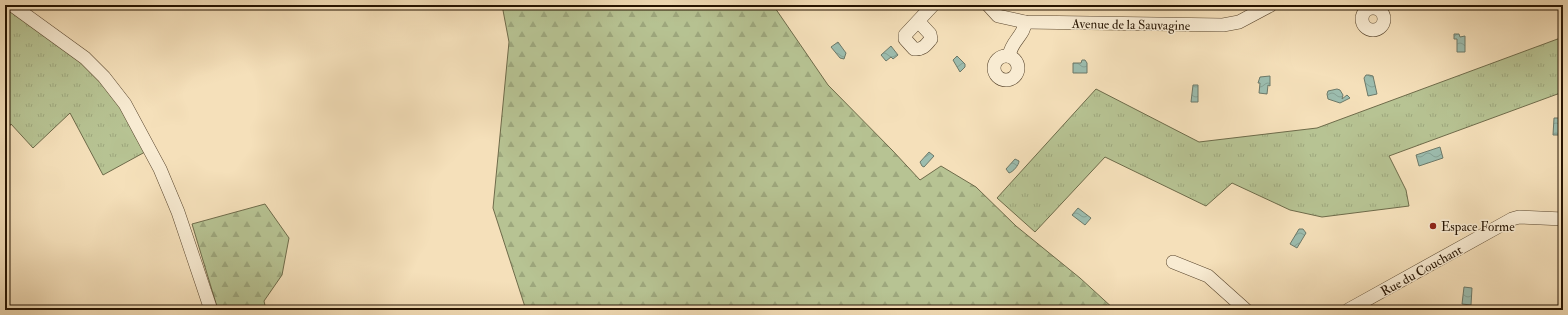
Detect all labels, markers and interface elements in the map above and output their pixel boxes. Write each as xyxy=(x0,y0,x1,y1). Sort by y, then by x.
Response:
street label: Avenue de la Sauvagine xyxy=(1071,16,1191,34)
place label: Espace Forme xyxy=(1441,219,1515,236)
marker: Espace Forme xyxy=(1428,221,1438,231)
street label: Rue du Couchant xyxy=(1378,242,1465,300)

